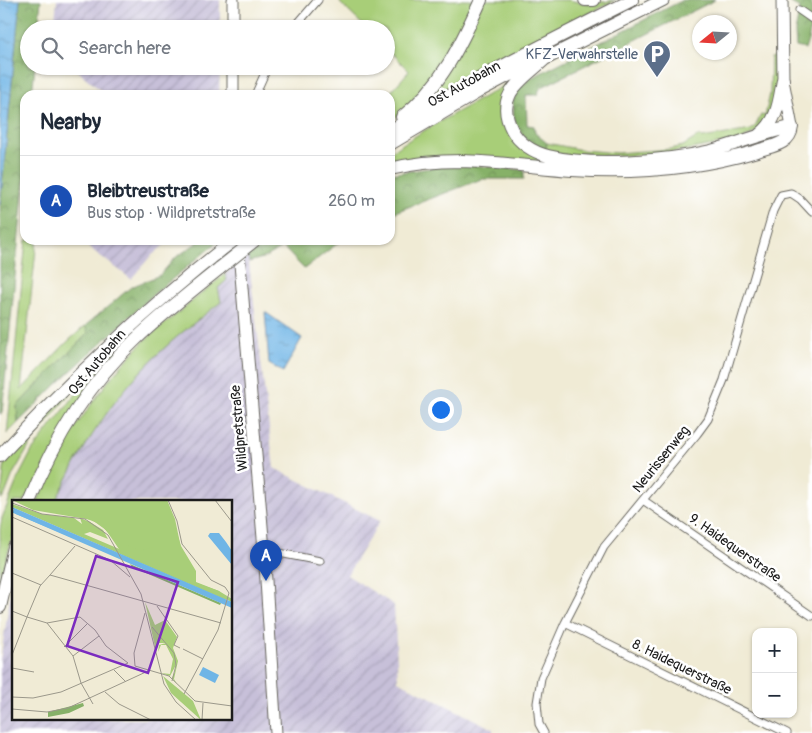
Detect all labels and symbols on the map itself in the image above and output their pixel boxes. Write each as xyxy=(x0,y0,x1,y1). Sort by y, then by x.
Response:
north arrow xyxy=(692,15,737,60)
parking icon: KFZ-Verwahrstelle xyxy=(642,39,672,78)
place label: KFZ-Verwahrstelle xyxy=(525,46,638,63)
street label: Ost Autobahn xyxy=(425,57,503,111)
street label: Ost Autobahn xyxy=(65,326,129,398)
street label: Wildpretstraße xyxy=(227,384,251,472)
your location xyxy=(428,397,454,423)
street label: Neurissenweg xyxy=(629,422,693,496)
inset map xyxy=(12,500,232,720)
street label: 9. Haidequerstraße xyxy=(686,510,784,586)
pin: A xyxy=(250,540,282,581)
street label: 8. Haidequerstraße xyxy=(630,636,735,698)

